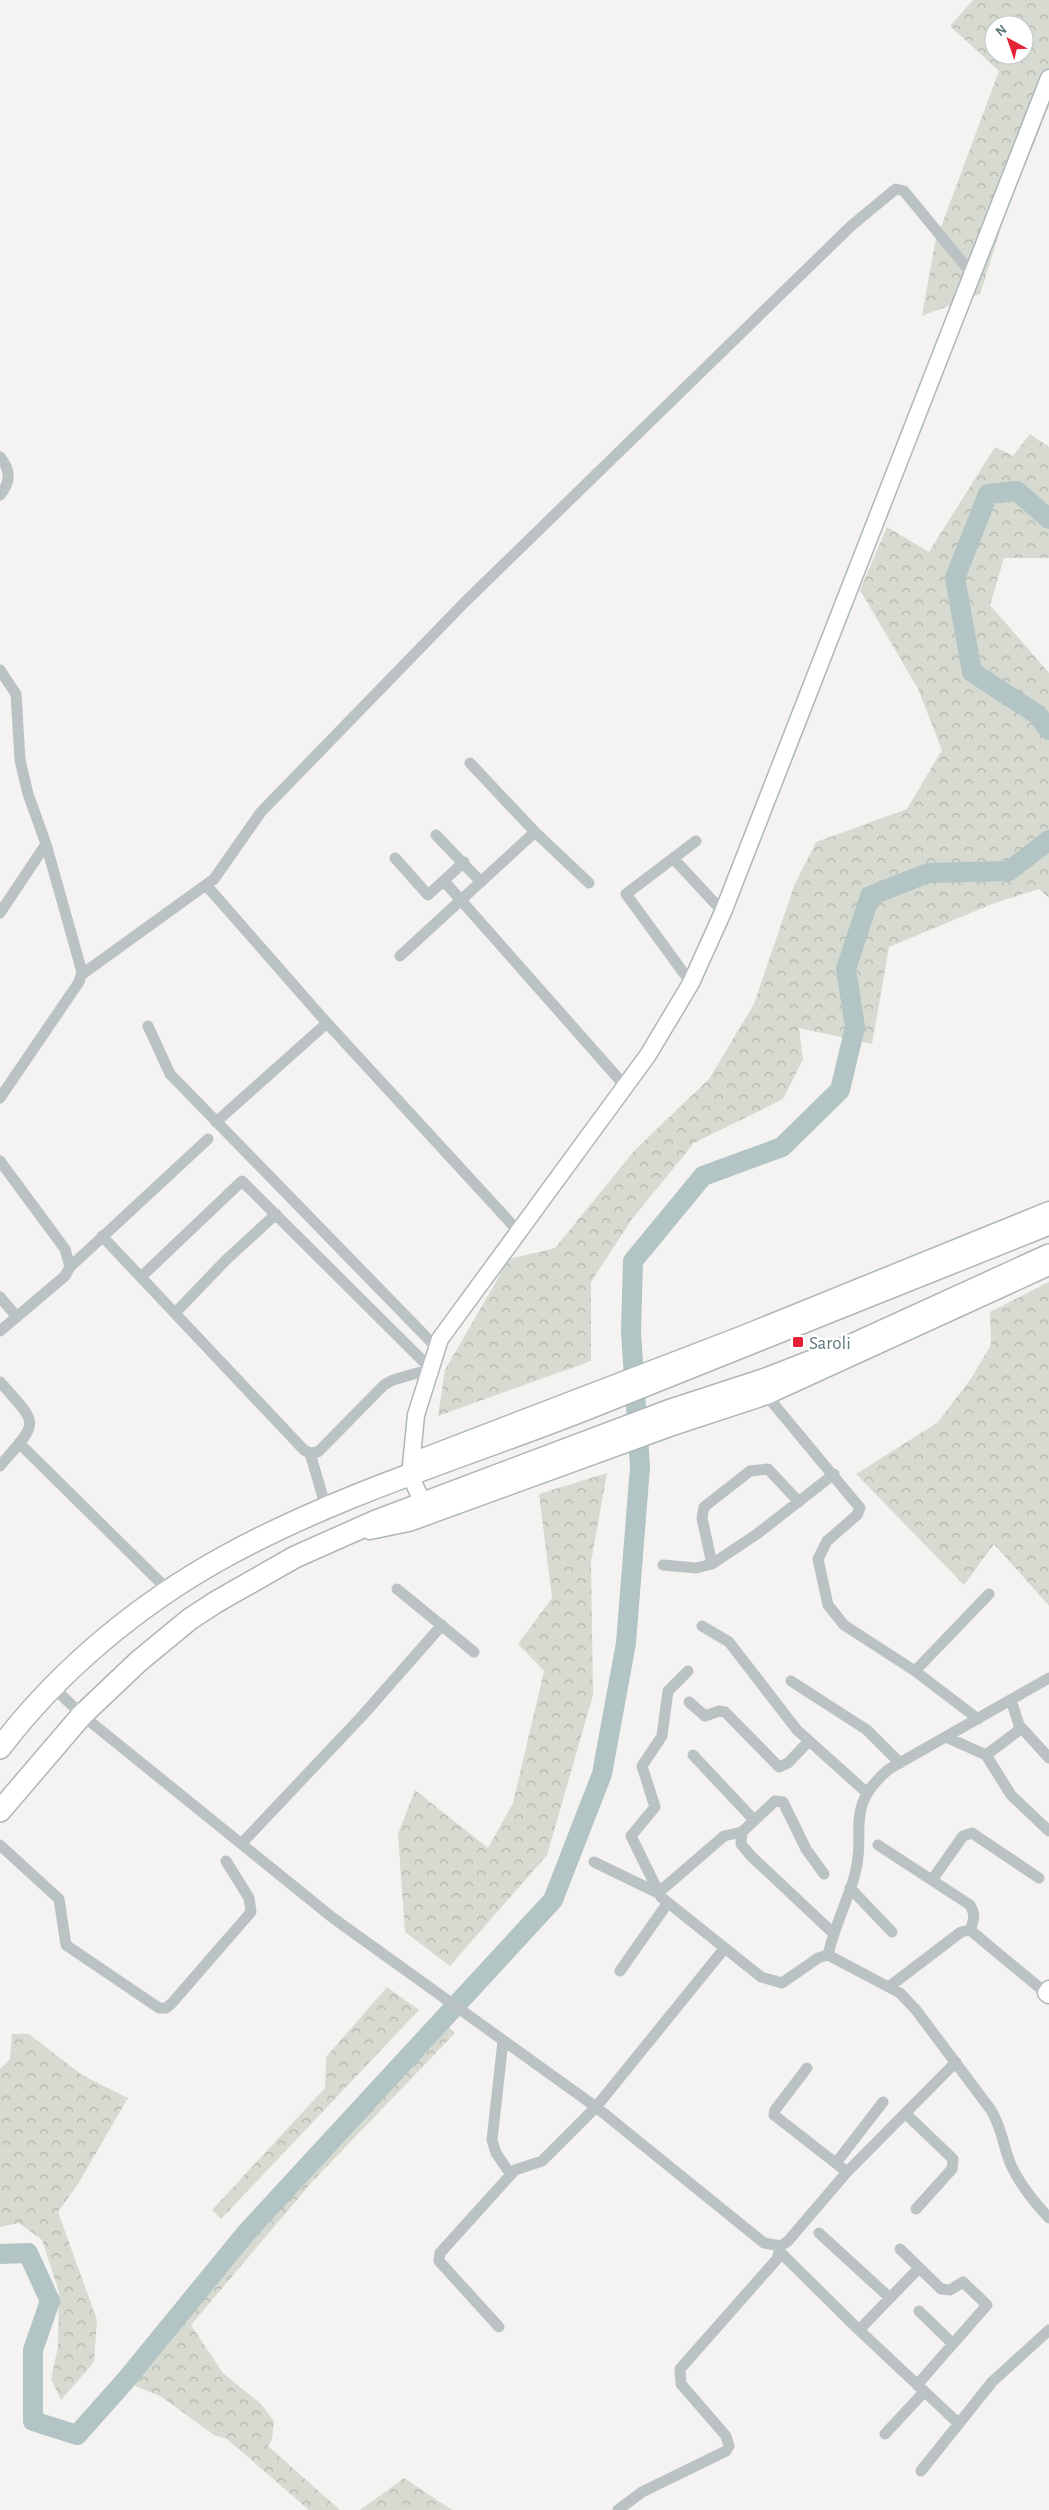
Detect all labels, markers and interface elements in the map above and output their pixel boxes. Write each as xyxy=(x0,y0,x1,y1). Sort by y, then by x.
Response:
north arrow xyxy=(984,15,1034,65)
text: N xyxy=(993,22,1010,39)
place label: Saroli xyxy=(809,1334,851,1353)
marker: Saroli xyxy=(791,1335,805,1349)

